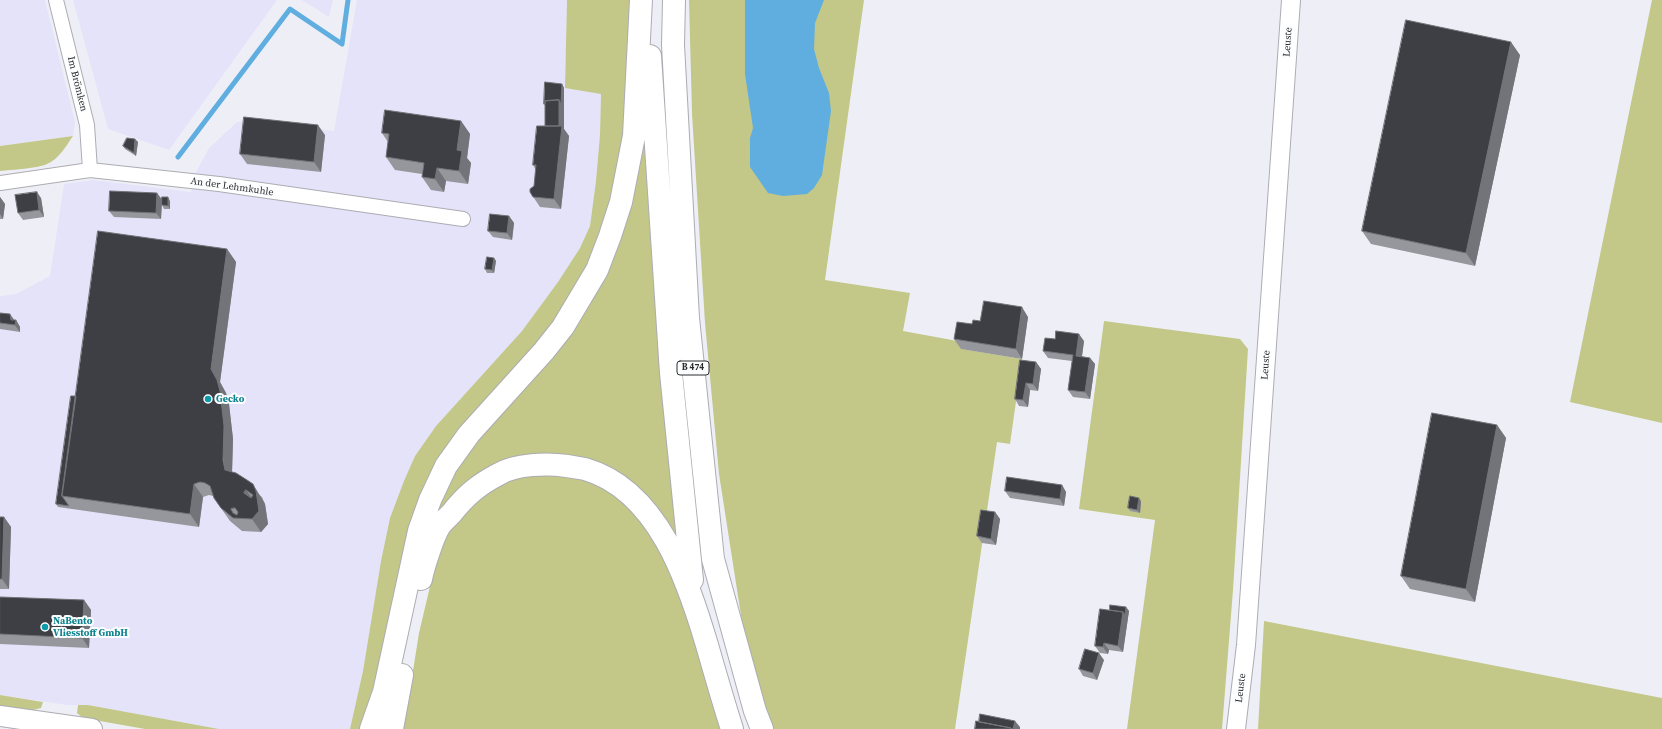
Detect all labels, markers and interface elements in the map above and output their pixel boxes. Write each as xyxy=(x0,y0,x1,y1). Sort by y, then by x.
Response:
street label: Leuste xyxy=(1281,27,1295,57)
street label: Im Brömken xyxy=(64,55,90,113)
street label: An der Lehmkuhle xyxy=(190,175,274,199)
street label: Leuste xyxy=(1259,350,1273,380)
road number: B 474 xyxy=(677,361,709,375)
place label: Gecko xyxy=(216,393,244,405)
marker: Gecko xyxy=(203,394,213,404)
place label: NaBento Vliesstoff GmbH xyxy=(53,615,128,638)
marker: NaBento Vliesstoff GmbH xyxy=(40,622,50,632)
street label: Leuste xyxy=(1233,673,1249,703)

